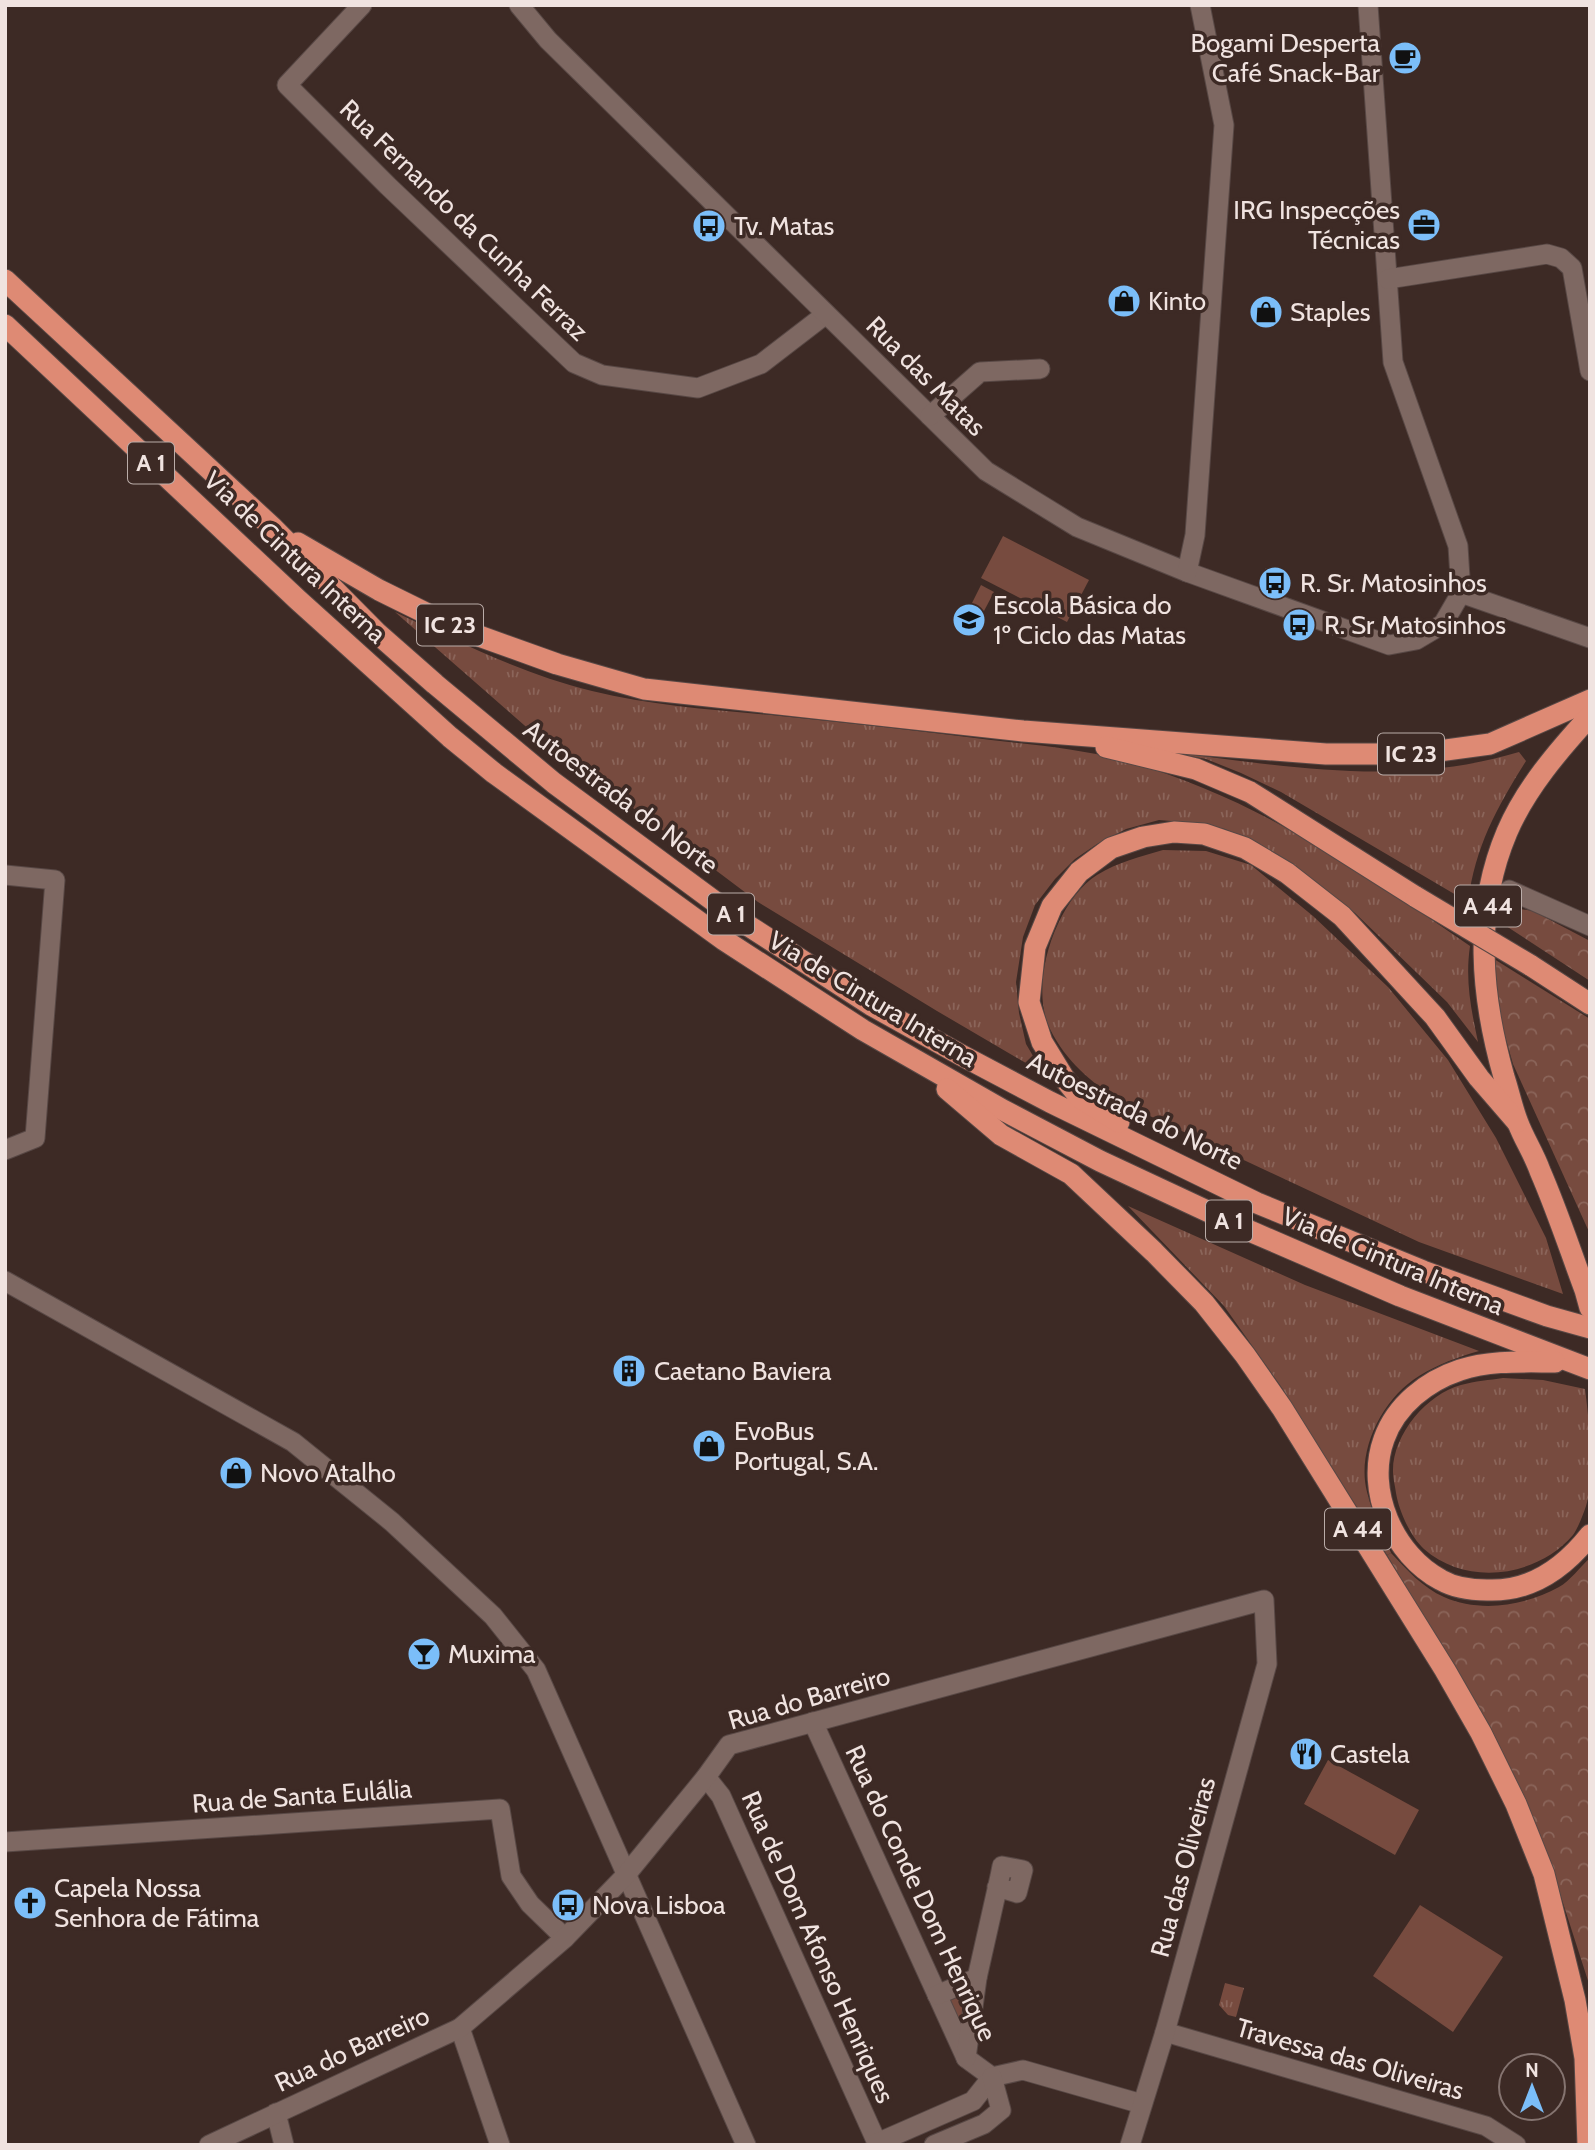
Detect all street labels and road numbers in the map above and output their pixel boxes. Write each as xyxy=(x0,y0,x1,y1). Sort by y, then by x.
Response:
street label: Rua Fernando da Cunha Ferraz xyxy=(333,93,595,347)
street label: Rua das Matas xyxy=(860,310,993,443)
road number: A 1 xyxy=(128,442,174,484)
street label: Via de Cintura Interna xyxy=(197,464,393,650)
road number: IC 23 xyxy=(417,604,483,646)
street label: Autoestrada do Norte xyxy=(517,713,725,881)
road number: IC 23 xyxy=(1378,734,1444,774)
road number: A 44 xyxy=(1455,885,1521,926)
road number: A 1 xyxy=(708,894,754,934)
street label: Via de Cintura Interna xyxy=(763,924,984,1074)
street label: Autoestrada do Norte xyxy=(1022,1045,1248,1177)
road number: A 1 xyxy=(1206,1200,1252,1241)
street label: Via de Cintura Interna xyxy=(1277,1200,1509,1322)
road number: A 44 xyxy=(1325,1508,1391,1549)
street label: Rua do Barreiro xyxy=(724,1660,894,1736)
street label: Rua do Conde Dom Henrique xyxy=(838,1740,1004,2046)
street label: Rua de Santa Eulália xyxy=(191,1772,414,1820)
street label: Rua das Oliveiras xyxy=(1144,1773,1222,1961)
street label: Rua de Dom Afonso Henriques xyxy=(735,1786,901,2108)
street label: Rua do Barreiro xyxy=(270,1999,434,2099)
street label: Travessa das Oliveiras xyxy=(1233,2011,1468,2107)

